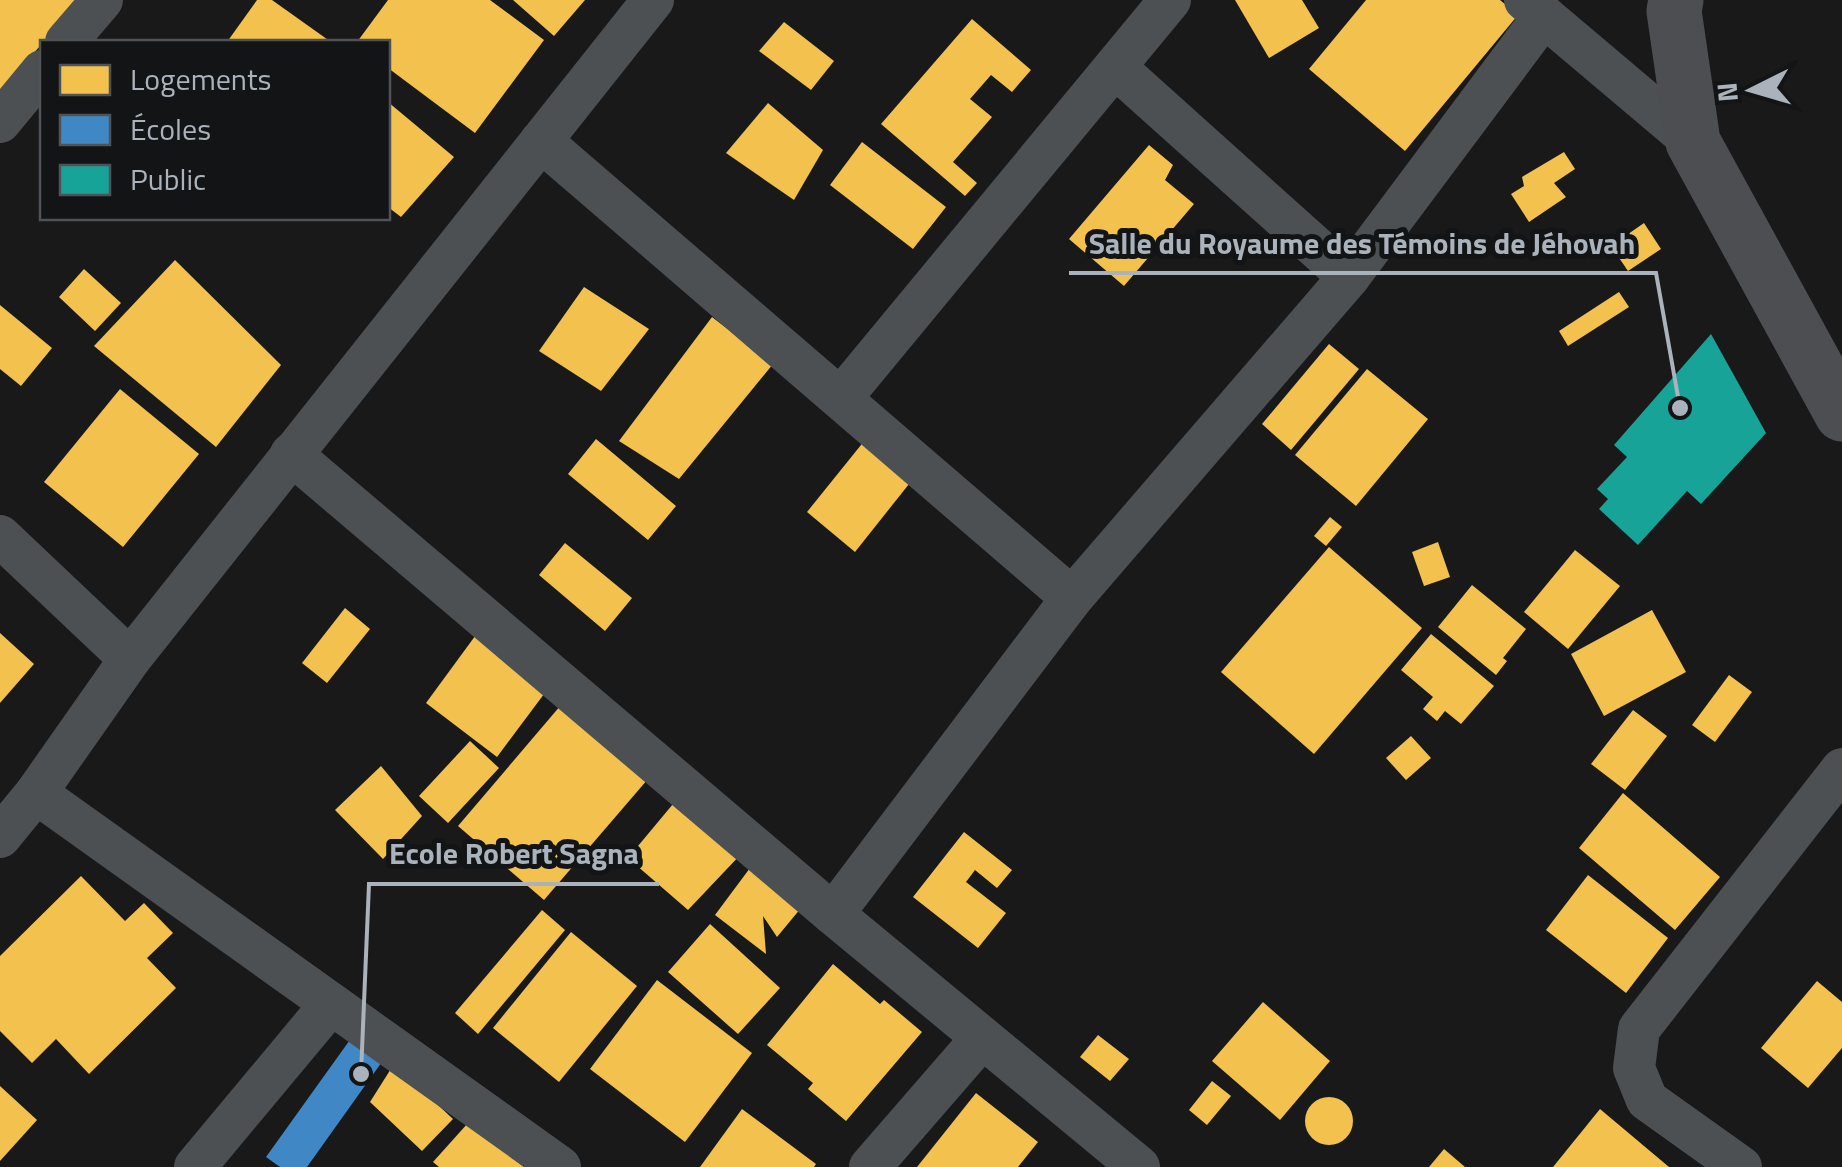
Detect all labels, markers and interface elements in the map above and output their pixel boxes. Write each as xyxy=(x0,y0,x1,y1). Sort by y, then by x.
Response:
legend xyxy=(40,40,390,220)
north arrow xyxy=(1702,40,1802,140)
text: Logements xyxy=(130,56,271,102)
text: N xyxy=(1704,81,1749,104)
text: Écoles xyxy=(130,106,211,152)
text: Public xyxy=(130,156,206,202)
callout: Salle du Royaume des Témoins de Jéhovah xyxy=(1069,213,1656,273)
text: Salle du Royaume des Témoins de Jéhovah xyxy=(1089,220,1635,266)
callout: Ecole Robert Sagna xyxy=(369,824,659,884)
text: Ecole Robert Sagna xyxy=(389,830,639,876)

